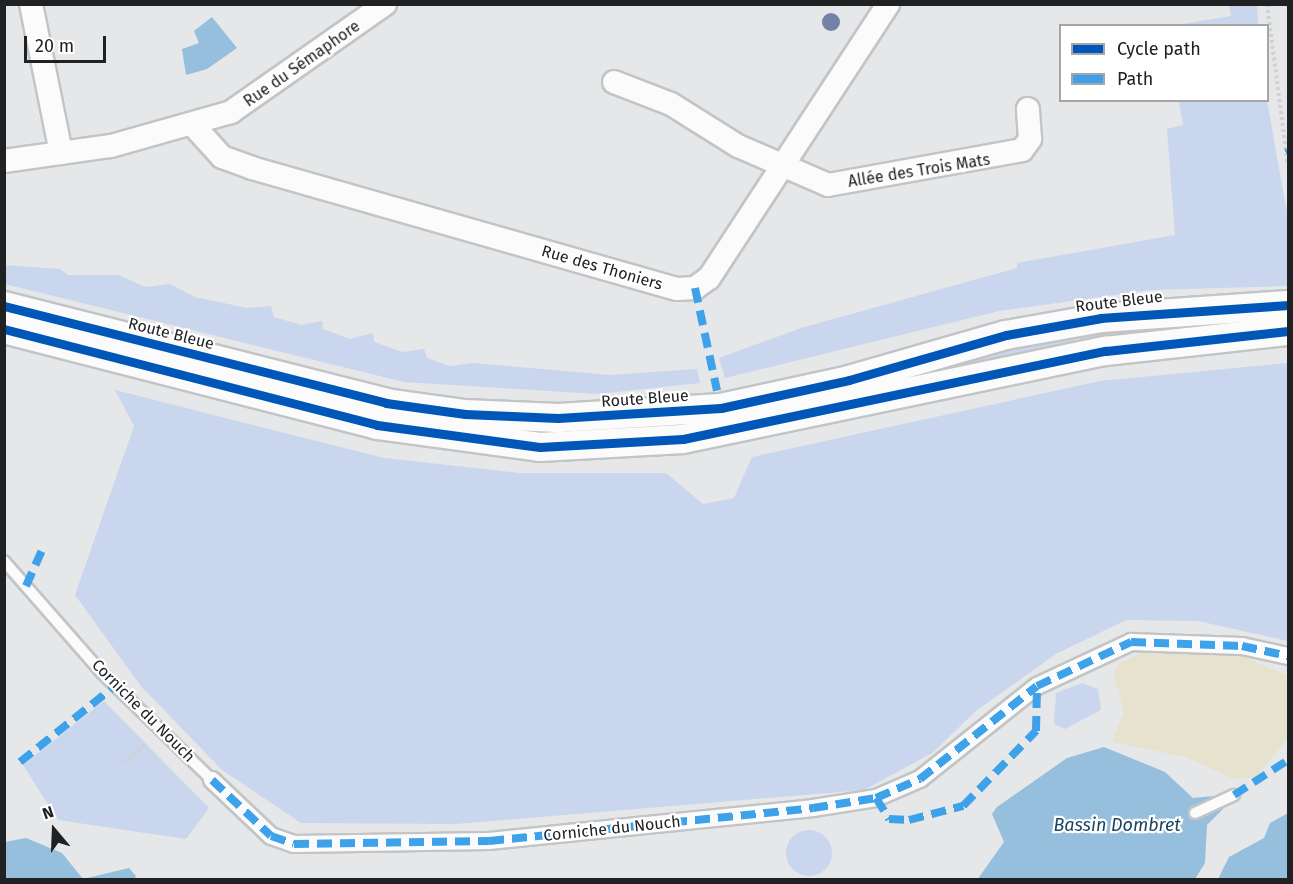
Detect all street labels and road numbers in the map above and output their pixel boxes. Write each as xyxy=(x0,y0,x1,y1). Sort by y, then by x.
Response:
street label: Rue du Sémaphore xyxy=(240,17,364,111)
street label: Allée des Trois Mats xyxy=(847,150,991,192)
street label: Rue des Thoniers xyxy=(539,242,665,294)
street label: Route Bleue xyxy=(1074,287,1164,317)
street label: Route Bleue xyxy=(126,314,216,354)
street label: Route Bleue xyxy=(601,386,689,412)
street label: Corniche du Nouch xyxy=(88,656,198,766)
street label: Corniche du Nouch xyxy=(542,812,682,846)

